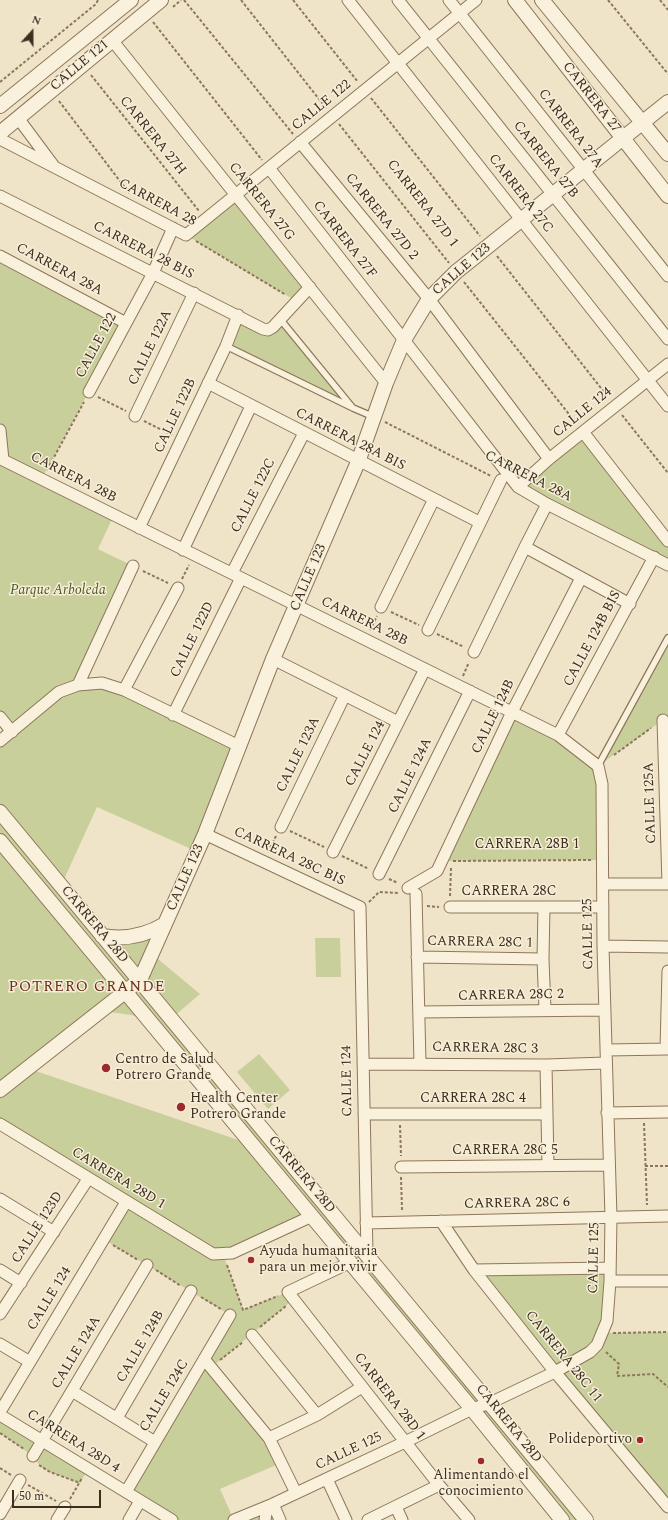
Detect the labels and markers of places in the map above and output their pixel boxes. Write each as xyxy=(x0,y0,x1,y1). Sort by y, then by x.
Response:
place label: Centro de Salud Potrero Grande xyxy=(115,1052,214,1084)
marker: Centro de Salud Potrero Grande xyxy=(100,1062,112,1074)
place label: Health Center Potrero Grande xyxy=(190,1091,286,1124)
marker: Health Center Potrero Grande xyxy=(175,1101,187,1113)
place label: Ayuda humanitaria para un mejor vivir xyxy=(259,1244,378,1276)
marker: Ayuda humanitaria para un mejor vivir xyxy=(246,1255,256,1265)
place label: Polideportivo xyxy=(548,1432,632,1448)
marker: Polideportivo xyxy=(635,1435,645,1445)
marker: Alimentando el conocimiento xyxy=(476,1456,486,1466)
place label: Alimentando el conocimiento xyxy=(433,1468,529,1500)

